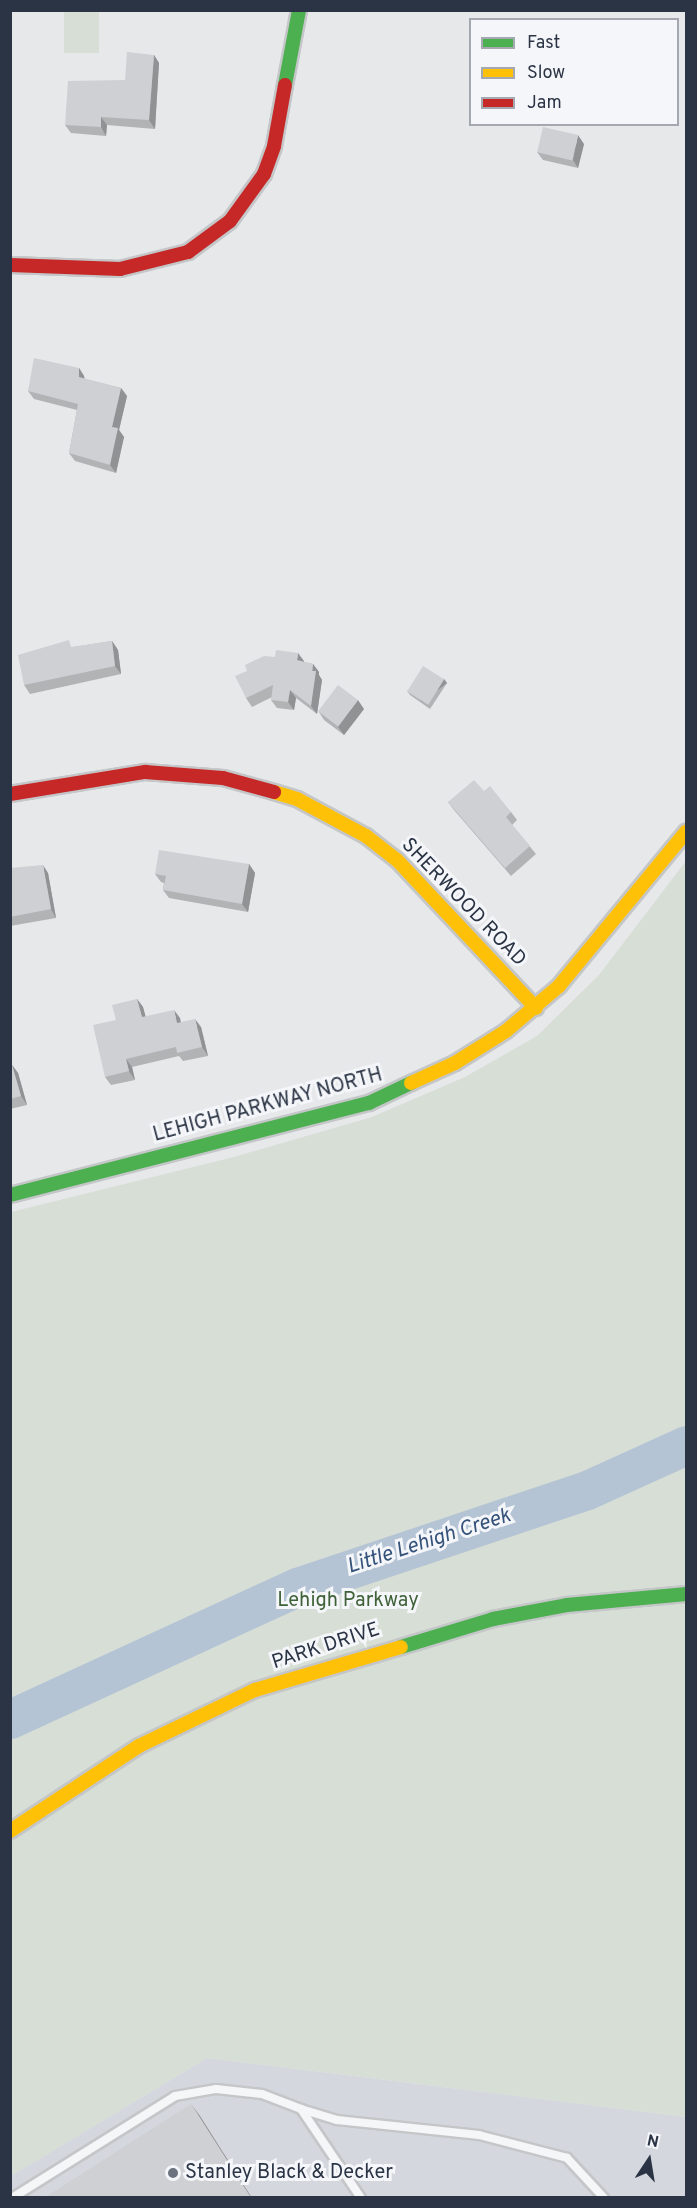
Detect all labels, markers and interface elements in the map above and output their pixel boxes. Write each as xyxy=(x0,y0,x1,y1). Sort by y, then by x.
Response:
legend xyxy=(469,18,679,126)
text: Fast xyxy=(527,32,560,55)
text: Slow xyxy=(527,62,565,85)
text: Jam xyxy=(527,92,562,115)
street label: SHERWOOD ROAD xyxy=(396,834,530,972)
street label: LEHIGH PARKWAY NORTH xyxy=(150,1064,386,1148)
water label: Little Lehigh Creek xyxy=(344,1504,514,1580)
park label: Lehigh Parkway xyxy=(277,1589,419,1613)
street label: PARK DRIVE xyxy=(269,1618,383,1676)
north arrow xyxy=(619,2130,679,2190)
text: N xyxy=(645,2131,660,2153)
place label: Stanley Black & Decker xyxy=(185,2161,393,2185)
marker: Stanley Black & Decker xyxy=(166,2166,180,2180)

